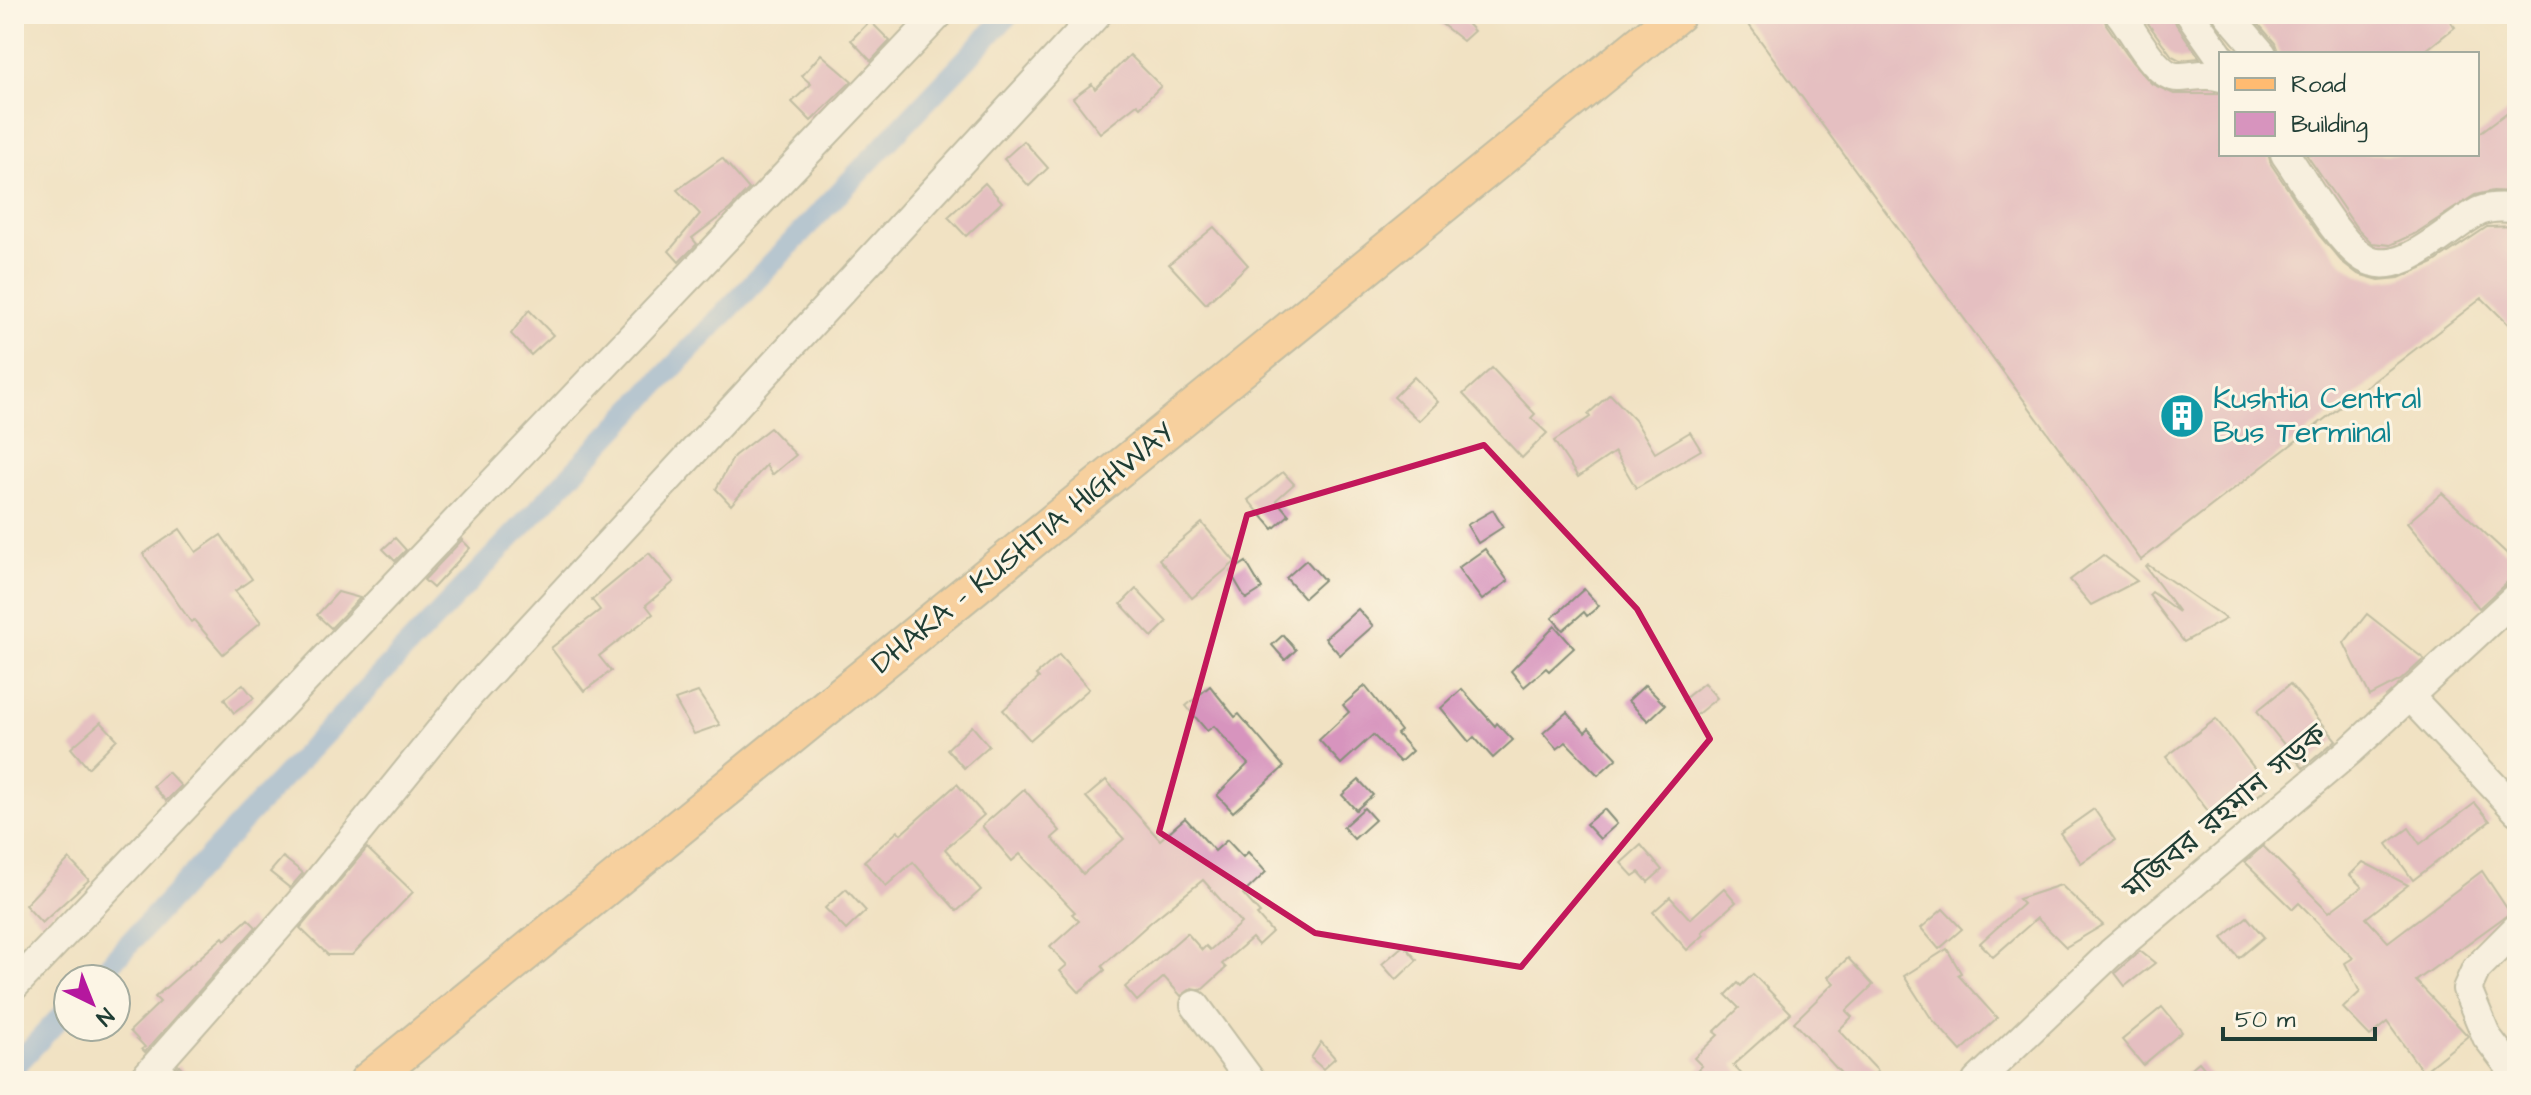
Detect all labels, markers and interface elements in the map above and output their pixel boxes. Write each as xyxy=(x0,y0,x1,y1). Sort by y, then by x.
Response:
legend xyxy=(2219,52,2479,156)
text: Road xyxy=(2291,68,2346,102)
text: Building xyxy=(2291,108,2368,143)
place label: Kushtia Central Bus Terminal xyxy=(2213,378,2421,454)
building icon: Kushtia Central Bus Terminal xyxy=(2158,392,2206,440)
street label: DHAKA - KUSHTIA HIGHWAY xyxy=(862,412,1184,684)
street label: মজিবর রহমান সড়ক xyxy=(2113,714,2337,911)
north arrow xyxy=(52,963,132,1043)
scale bar xyxy=(2223,991,2375,1041)
text: N xyxy=(89,1000,120,1033)
text: 50 m xyxy=(2235,1003,2296,1037)

